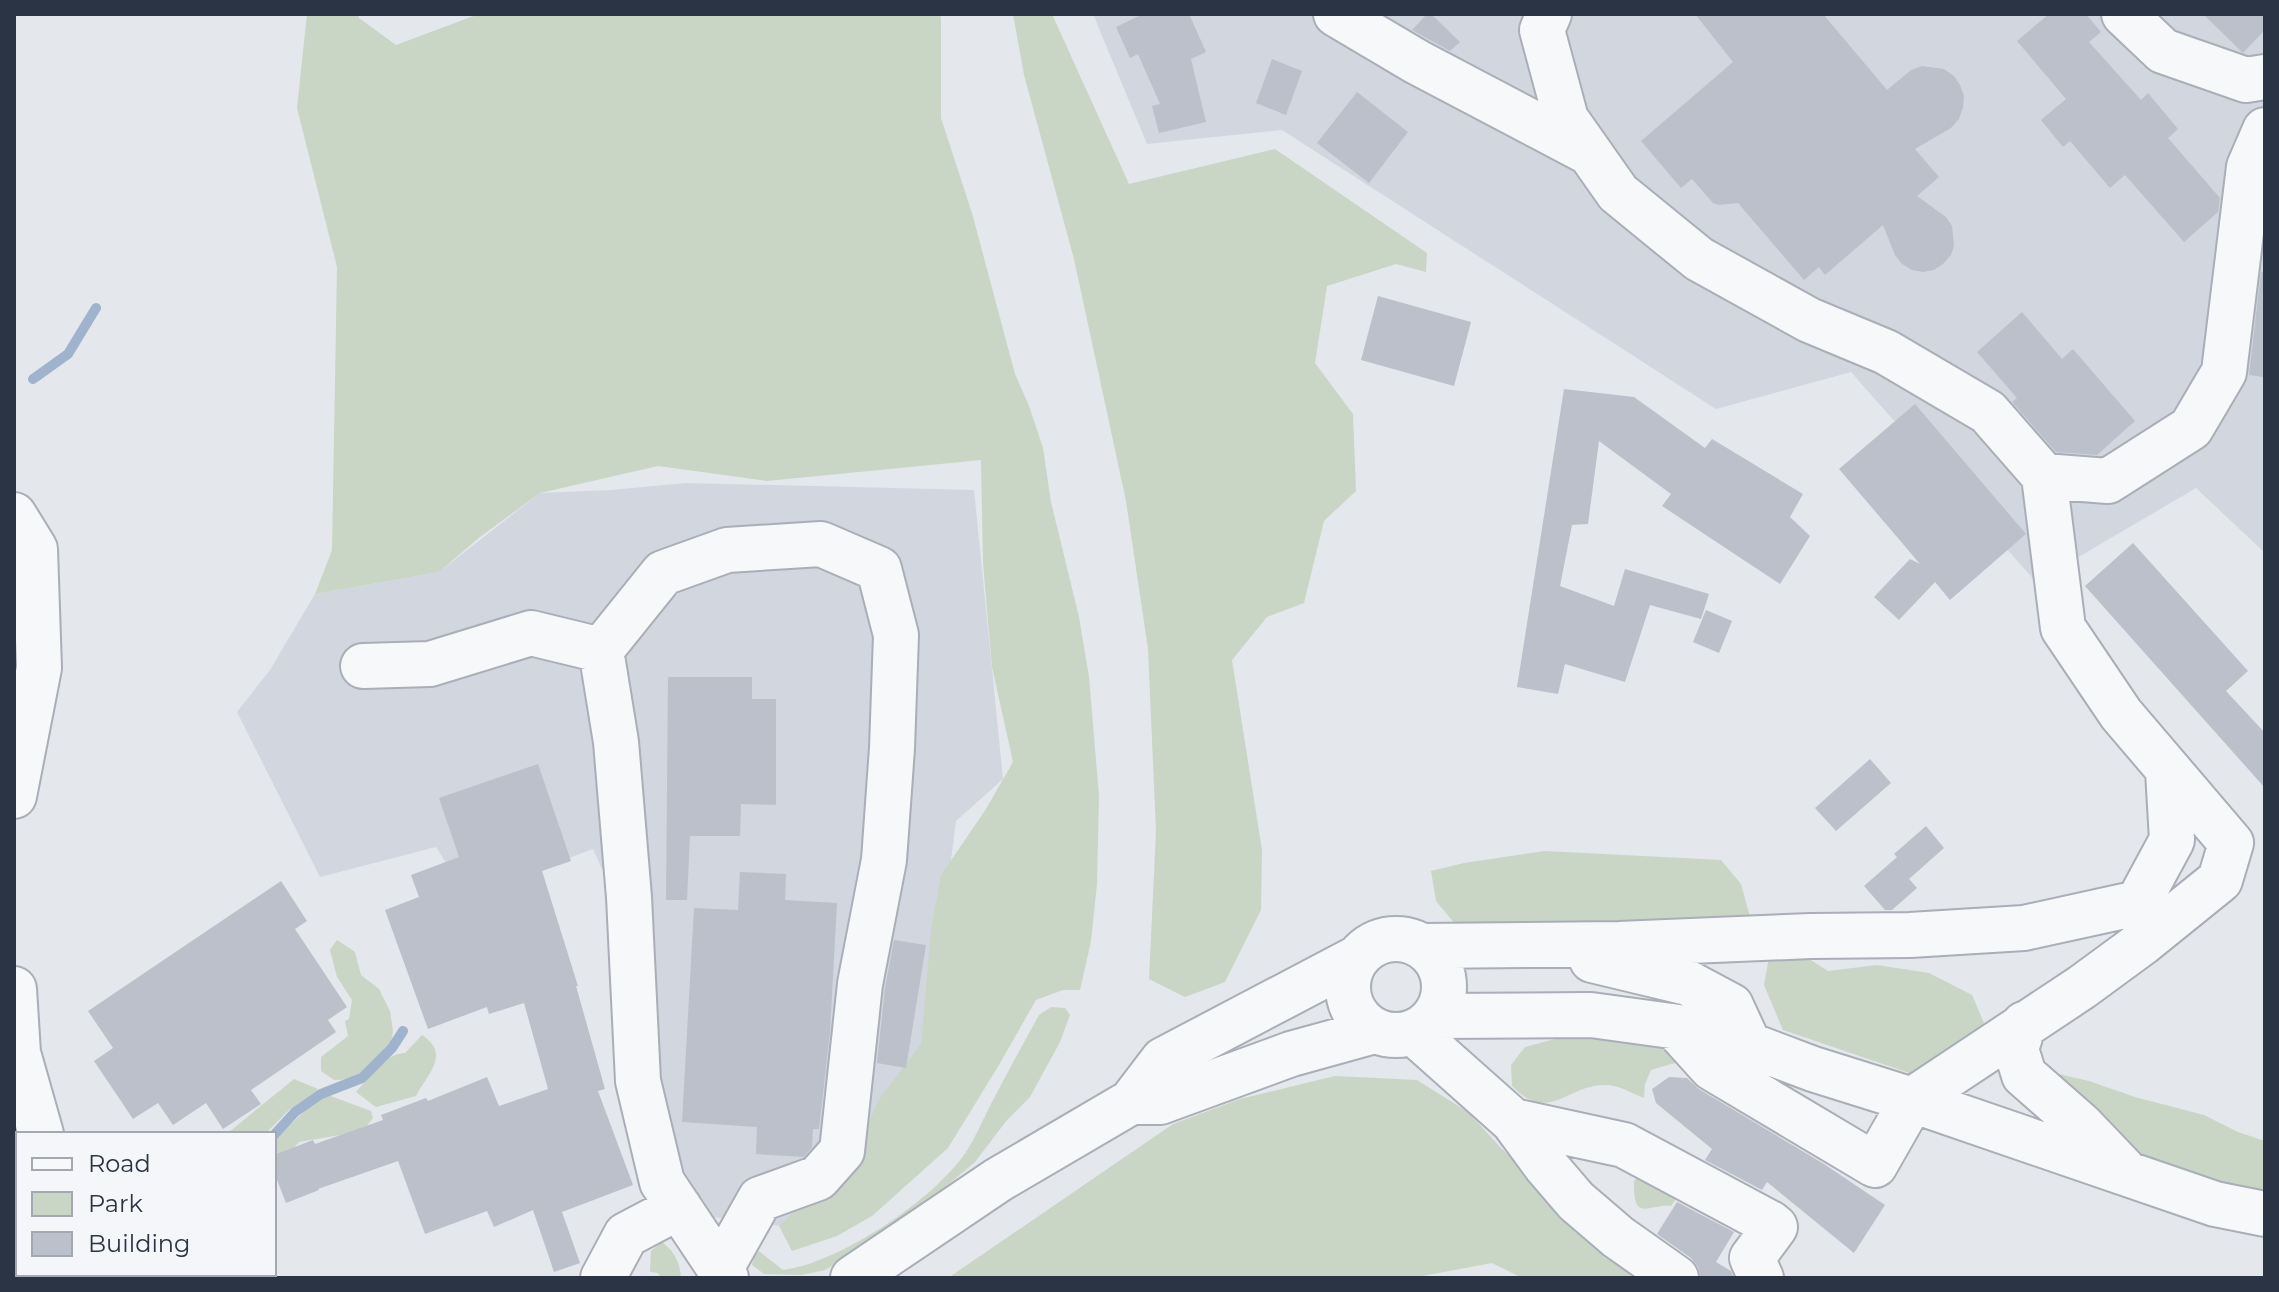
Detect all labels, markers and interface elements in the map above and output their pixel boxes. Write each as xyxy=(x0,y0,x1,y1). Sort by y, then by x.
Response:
legend xyxy=(16,1132,276,1276)
text: Road xyxy=(88,1149,151,1178)
text: Park xyxy=(88,1189,143,1218)
text: Building xyxy=(88,1229,191,1258)

